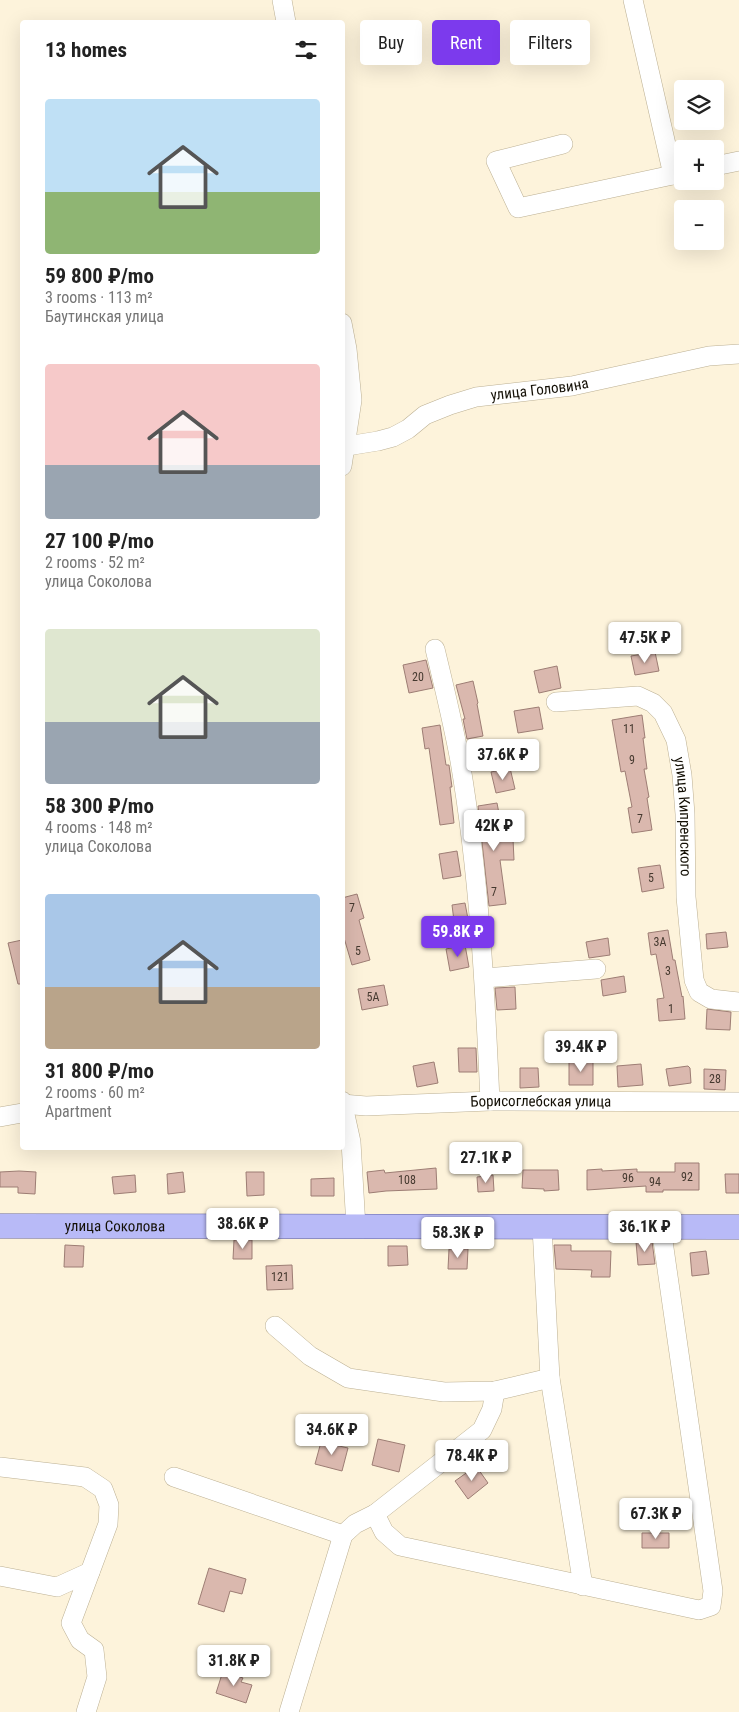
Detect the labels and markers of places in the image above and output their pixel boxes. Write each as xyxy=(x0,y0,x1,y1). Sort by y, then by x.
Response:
pin: 47.5K ₽ xyxy=(599,622,691,664)
pin: 37.6K ₽ xyxy=(457,738,549,781)
pin: 42K ₽ xyxy=(459,810,529,852)
pin: 59.8K ₽ xyxy=(412,916,504,958)
pin: 39.4K ₽ xyxy=(535,1030,627,1073)
pin: 27.1K ₽ xyxy=(440,1142,532,1184)
pin: 38.6K ₽ xyxy=(197,1208,289,1250)
pin: 36.1K ₽ xyxy=(599,1210,691,1253)
pin: 58.3K ₽ xyxy=(412,1216,504,1259)
pin: 34.6K ₽ xyxy=(286,1414,378,1456)
pin: 78.4K ₽ xyxy=(426,1440,518,1482)
pin: 67.3K ₽ xyxy=(610,1498,702,1540)
pin: 31.8K ₽ xyxy=(188,1644,280,1687)

